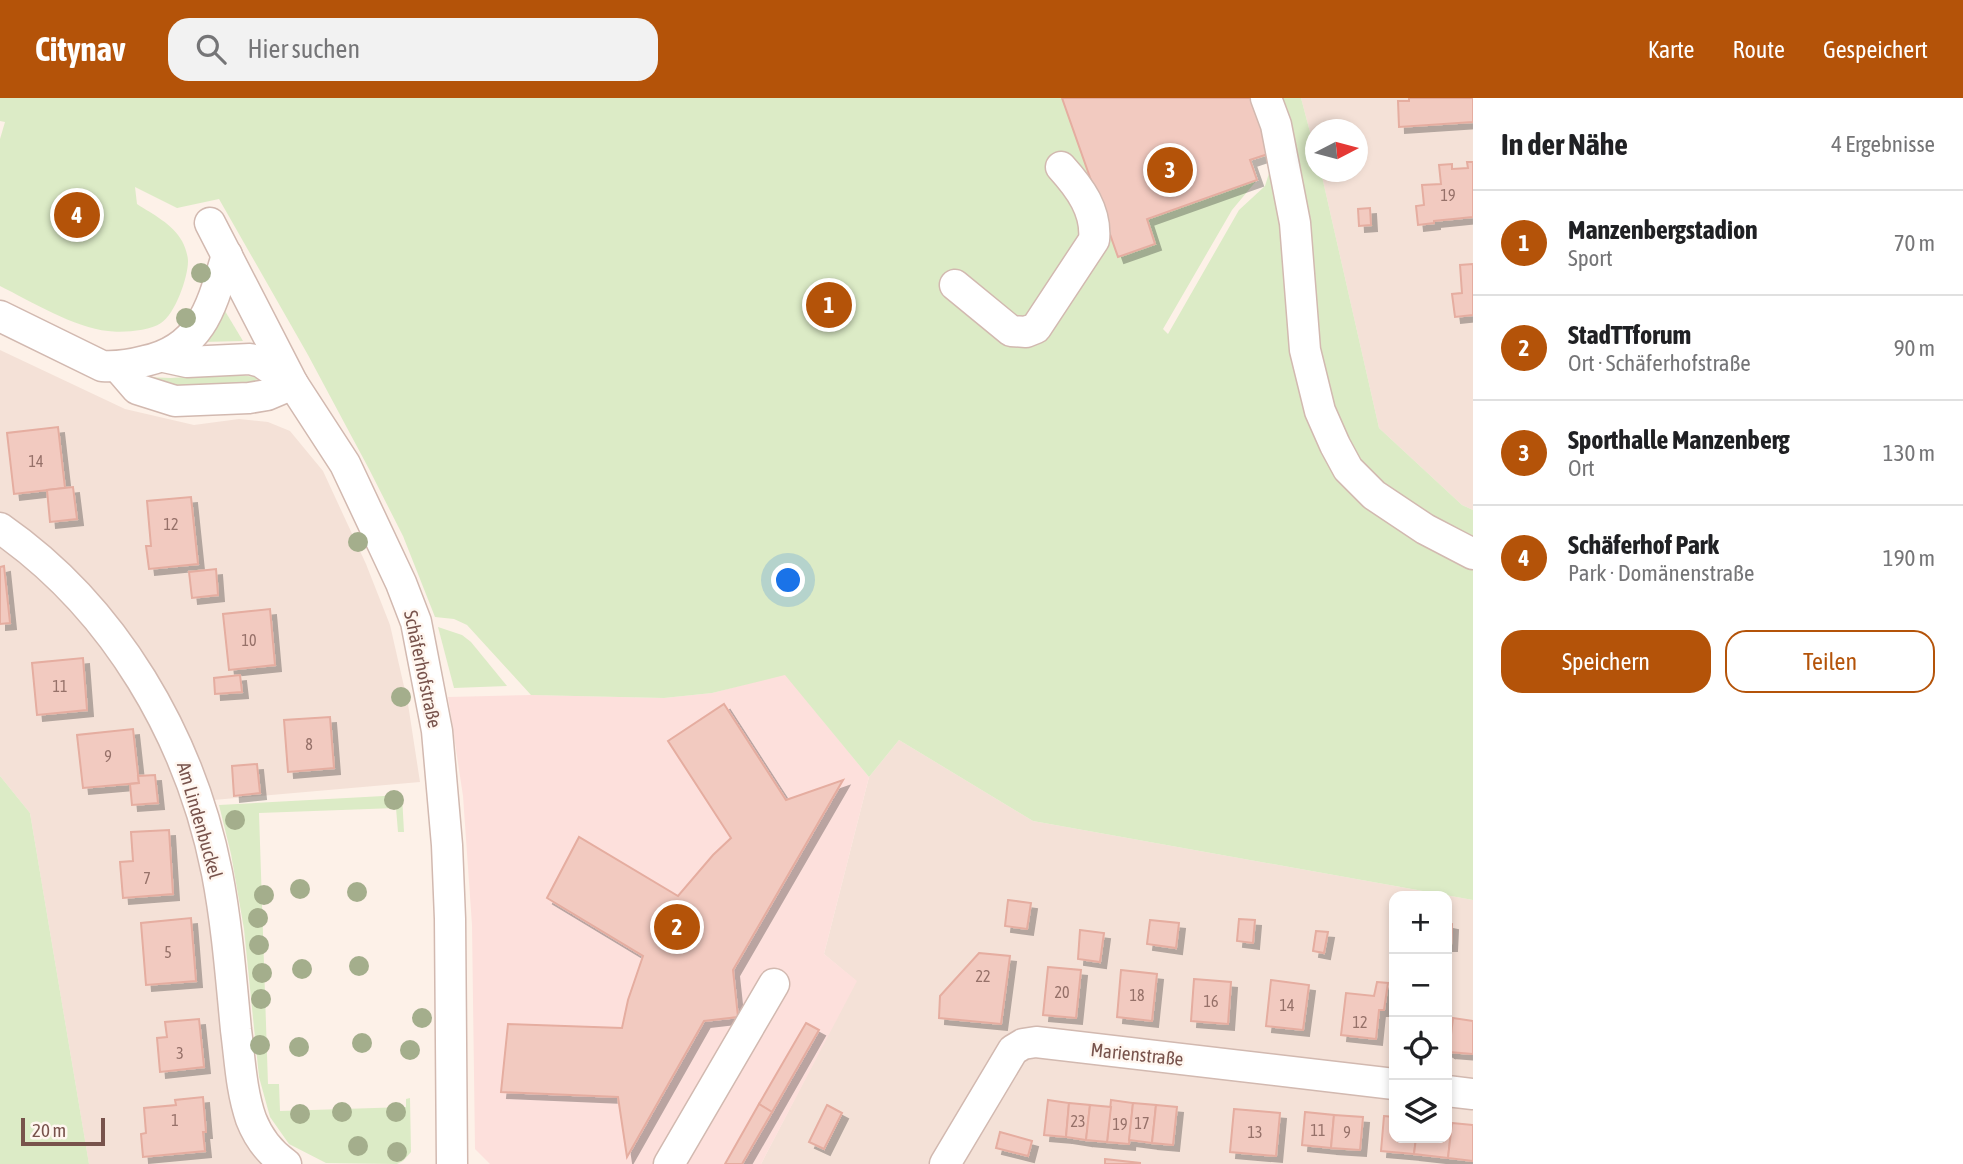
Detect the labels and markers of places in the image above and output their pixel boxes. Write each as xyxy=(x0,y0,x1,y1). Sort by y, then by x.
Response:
pin: 3 xyxy=(1147,144,1193,196)
pin: 4 xyxy=(54,189,100,241)
pin: 1 xyxy=(806,279,852,331)
pin: 2 xyxy=(654,901,700,953)

